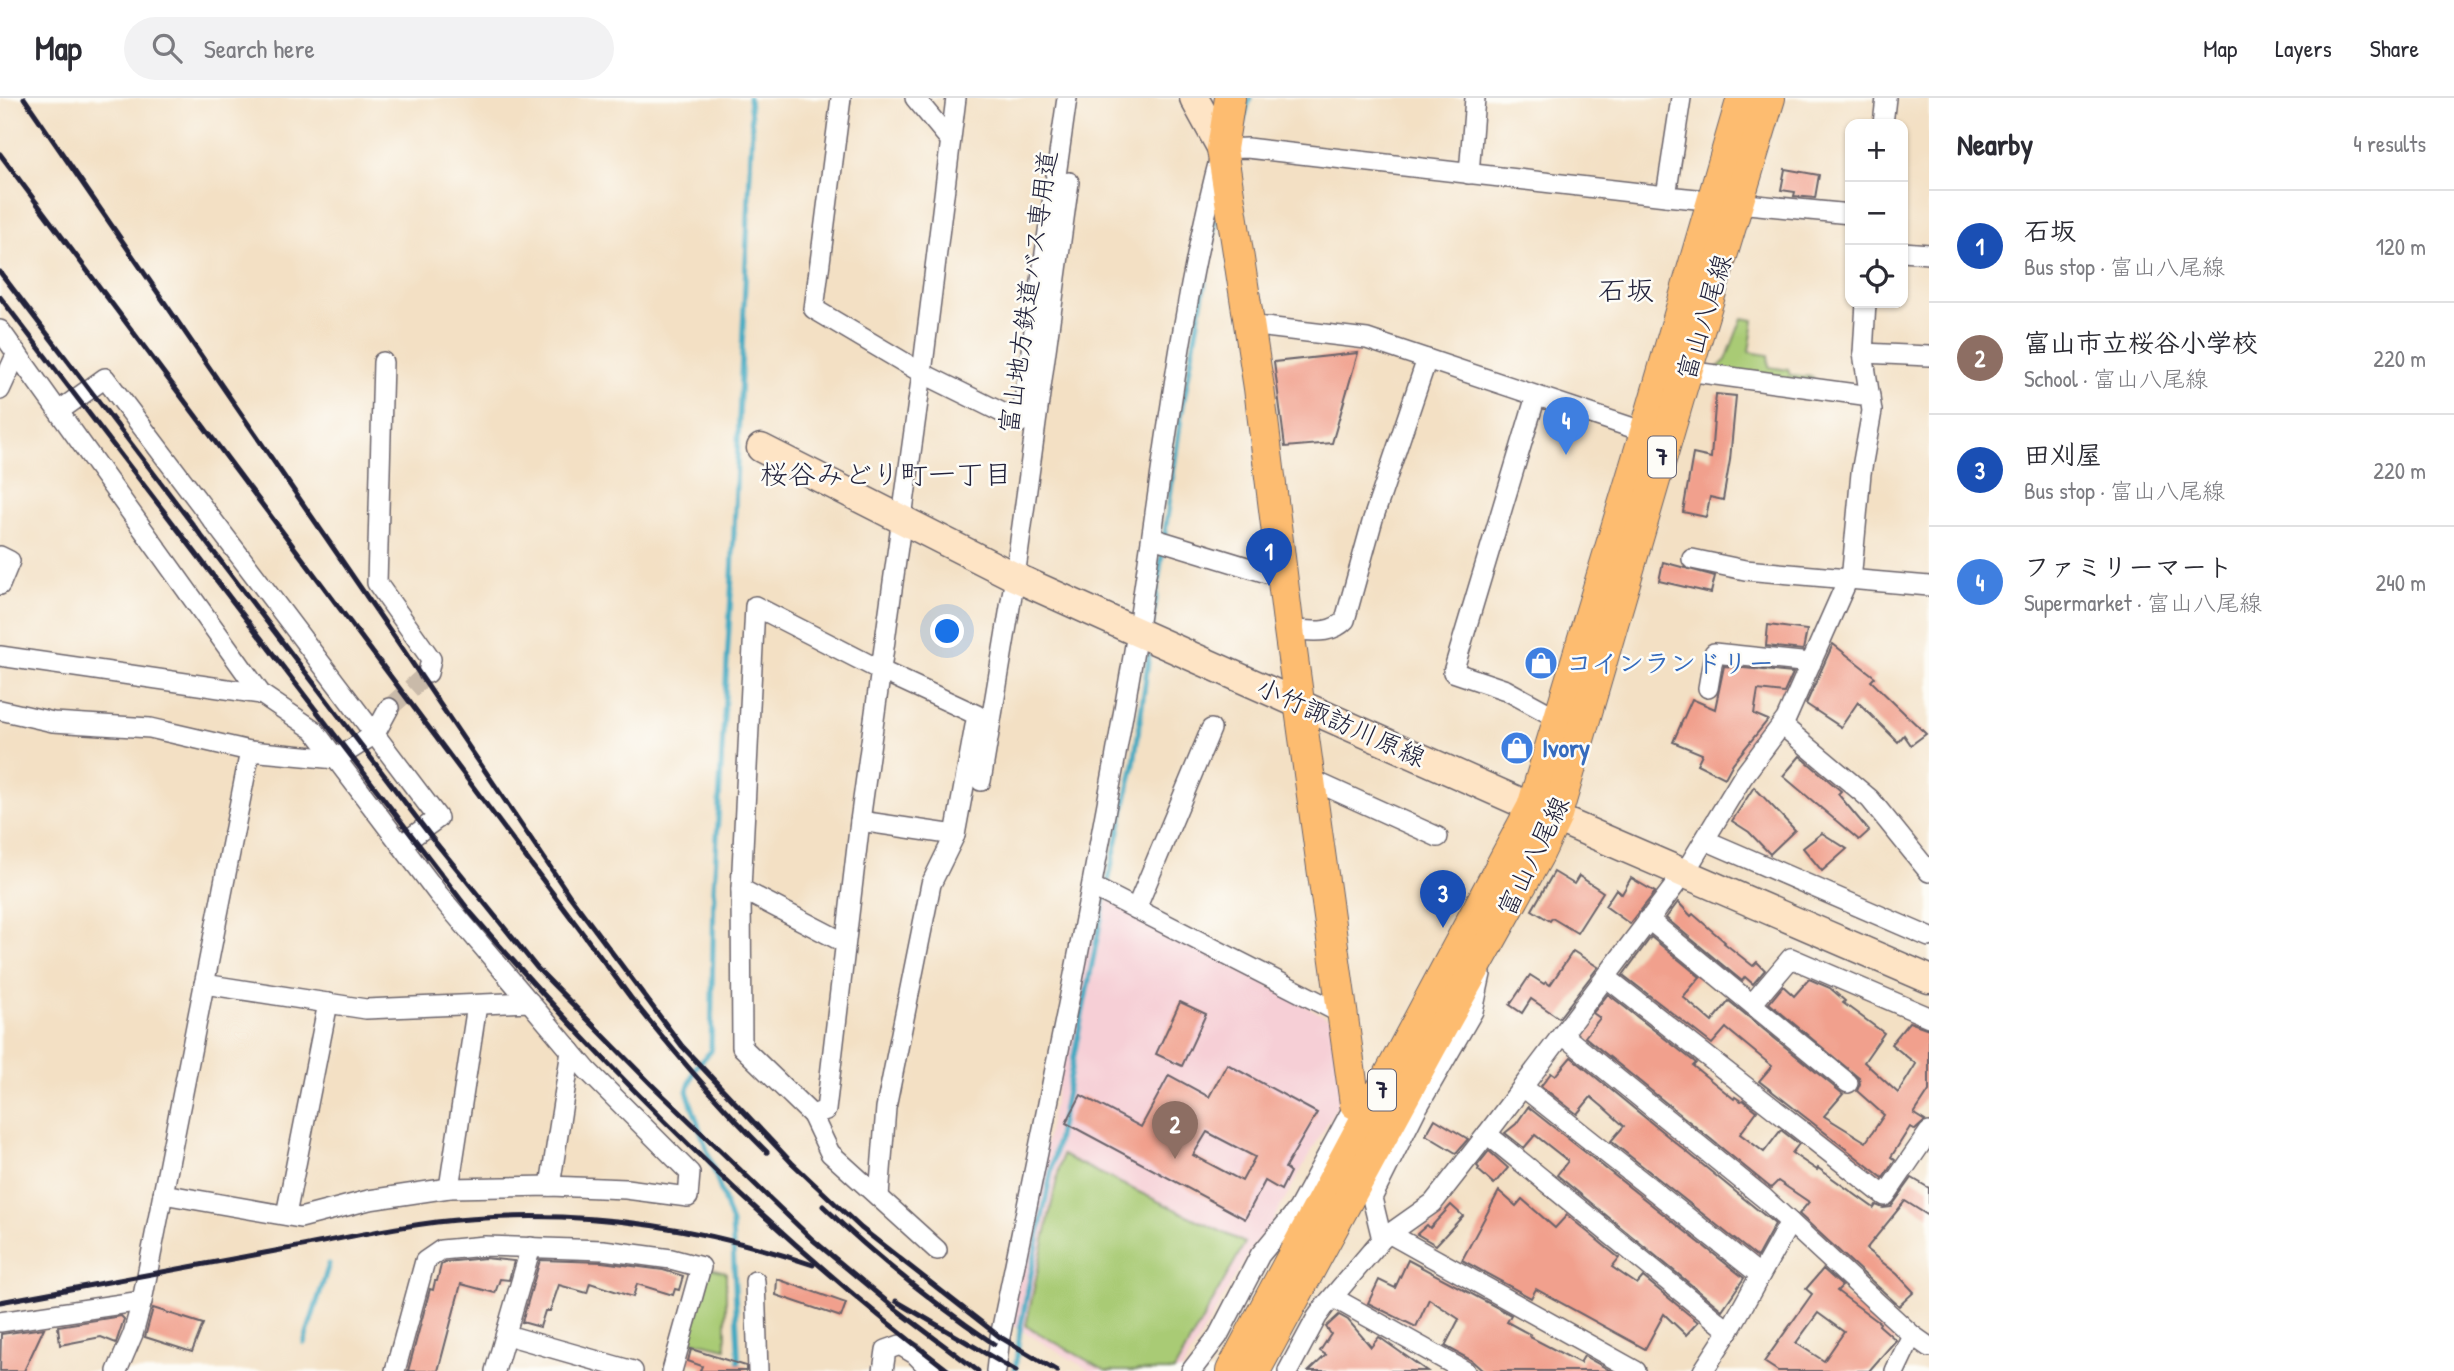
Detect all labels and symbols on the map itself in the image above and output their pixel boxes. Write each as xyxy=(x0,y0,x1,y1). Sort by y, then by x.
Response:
street label: 富山地方鉄道バス専用道 xyxy=(990,148,1065,436)
street label: 富山八尾線 xyxy=(1668,250,1739,384)
district label: 石坂 xyxy=(1598,271,1654,309)
pin: 4 xyxy=(1543,397,1589,455)
road number: 7 xyxy=(1648,436,1676,478)
district label: 桜谷みどり町一丁目 xyxy=(760,455,1012,493)
pin: 1 xyxy=(1246,528,1292,586)
your location xyxy=(930,614,964,648)
shop icon: コインランドリー xyxy=(1522,644,1560,682)
place label: コインランドリー xyxy=(1566,645,1774,680)
street label: 小竹諏訪川原線 xyxy=(1251,669,1431,775)
shop icon: Ivory xyxy=(1498,729,1536,767)
place label: Ivory xyxy=(1542,730,1590,766)
street label: 富山八尾線 xyxy=(1488,790,1577,922)
pin: 3 xyxy=(1420,870,1466,928)
road number: 7 xyxy=(1368,1070,1396,1110)
pin: 2 xyxy=(1152,1101,1198,1159)

